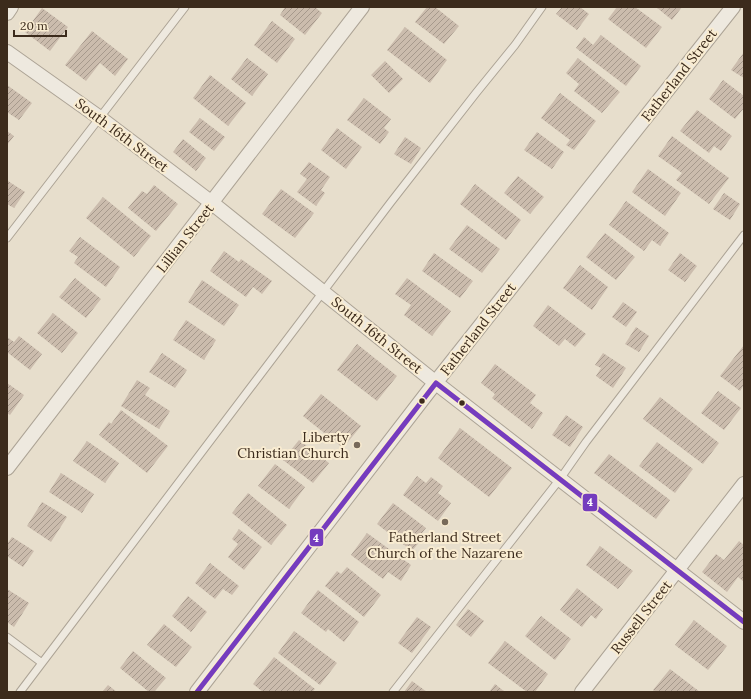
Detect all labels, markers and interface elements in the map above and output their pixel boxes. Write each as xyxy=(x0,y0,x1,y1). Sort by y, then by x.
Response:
scale bar xyxy=(14,12,66,38)
text: 20 m xyxy=(20,18,48,33)
street label: Fatherland Street xyxy=(637,25,721,125)
street label: South 16th Street xyxy=(72,94,173,176)
street label: Lillian Street xyxy=(152,199,218,276)
street label: Fatherland Street xyxy=(436,279,520,379)
street label: South 16th Street xyxy=(328,293,427,378)
unlabelled marker xyxy=(417,396,427,406)
unlabelled marker xyxy=(457,398,467,408)
place label: Liberty Christian Church xyxy=(237,428,350,462)
marker: Liberty Christian Church xyxy=(352,440,362,450)
line badge: 4 xyxy=(582,493,598,512)
text: 4 xyxy=(587,495,593,509)
marker: Fatherland Street Church of the Nazarene xyxy=(440,517,450,527)
line badge: 4 xyxy=(309,528,324,547)
place label: Fatherland Street Church of the Nazarene xyxy=(367,528,523,562)
text: 4 xyxy=(313,531,319,545)
street label: Russell Street xyxy=(607,576,676,657)

